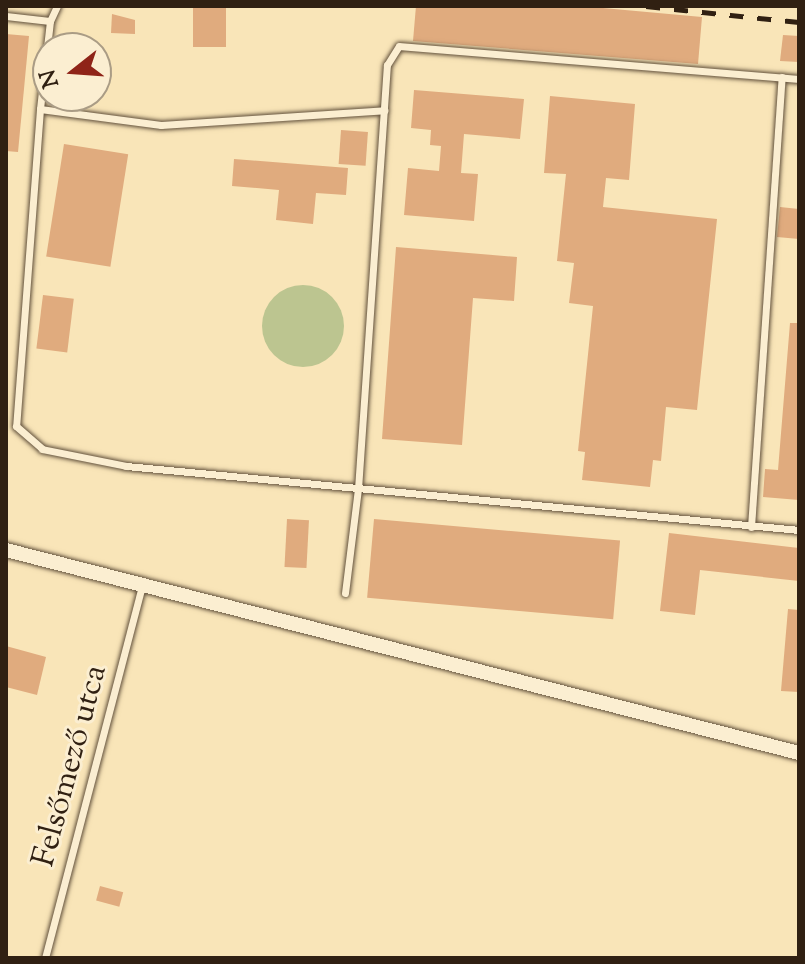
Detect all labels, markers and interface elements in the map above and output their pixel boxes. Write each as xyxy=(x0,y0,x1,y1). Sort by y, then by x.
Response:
north arrow xyxy=(32,32,112,112)
text: N xyxy=(33,65,69,92)
street label: Felsőmező utca xyxy=(26,661,116,871)

